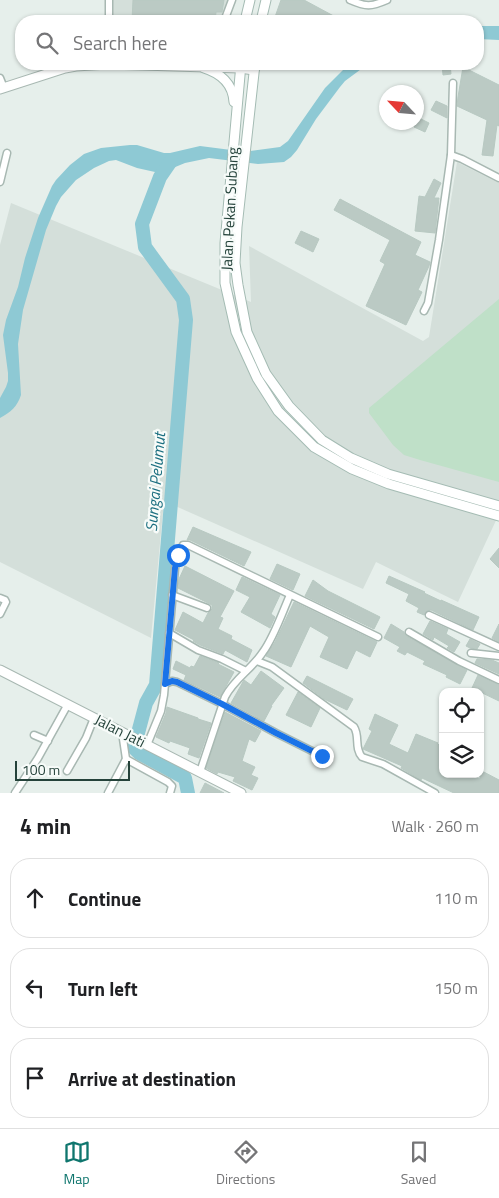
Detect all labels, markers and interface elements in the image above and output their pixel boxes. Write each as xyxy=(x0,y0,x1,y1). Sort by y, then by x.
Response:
search box xyxy=(15,15,484,70)
text: Search here xyxy=(73,28,167,57)
icon: search xyxy=(33,29,61,57)
north arrow xyxy=(379,85,424,130)
street label: Jalan Pekan Subang xyxy=(215,146,244,271)
water label: Sungai Pelumut xyxy=(139,430,171,532)
route start xyxy=(167,544,190,567)
map controls xyxy=(439,688,484,778)
button: locate xyxy=(439,688,484,733)
street label: Jalan Jati xyxy=(91,708,150,753)
button: layers xyxy=(439,733,484,778)
route end xyxy=(311,745,334,768)
scale bar xyxy=(15,758,130,781)
text: 100 m xyxy=(22,759,60,780)
text: 4 min xyxy=(20,810,71,842)
text: Walk · 260 m xyxy=(391,814,479,838)
icon: ahead xyxy=(21,884,49,912)
text: Continue xyxy=(68,884,141,913)
text: 110 m xyxy=(434,886,478,910)
icon: left xyxy=(21,974,49,1002)
text: Turn left xyxy=(68,974,138,1003)
text: 150 m xyxy=(434,976,478,1000)
icon: arrive xyxy=(21,1064,49,1092)
text: Arrive at destination xyxy=(68,1064,236,1093)
tab: Map xyxy=(63,1138,91,1189)
tab: Directions xyxy=(216,1138,275,1189)
tab: Saved xyxy=(401,1138,436,1189)

